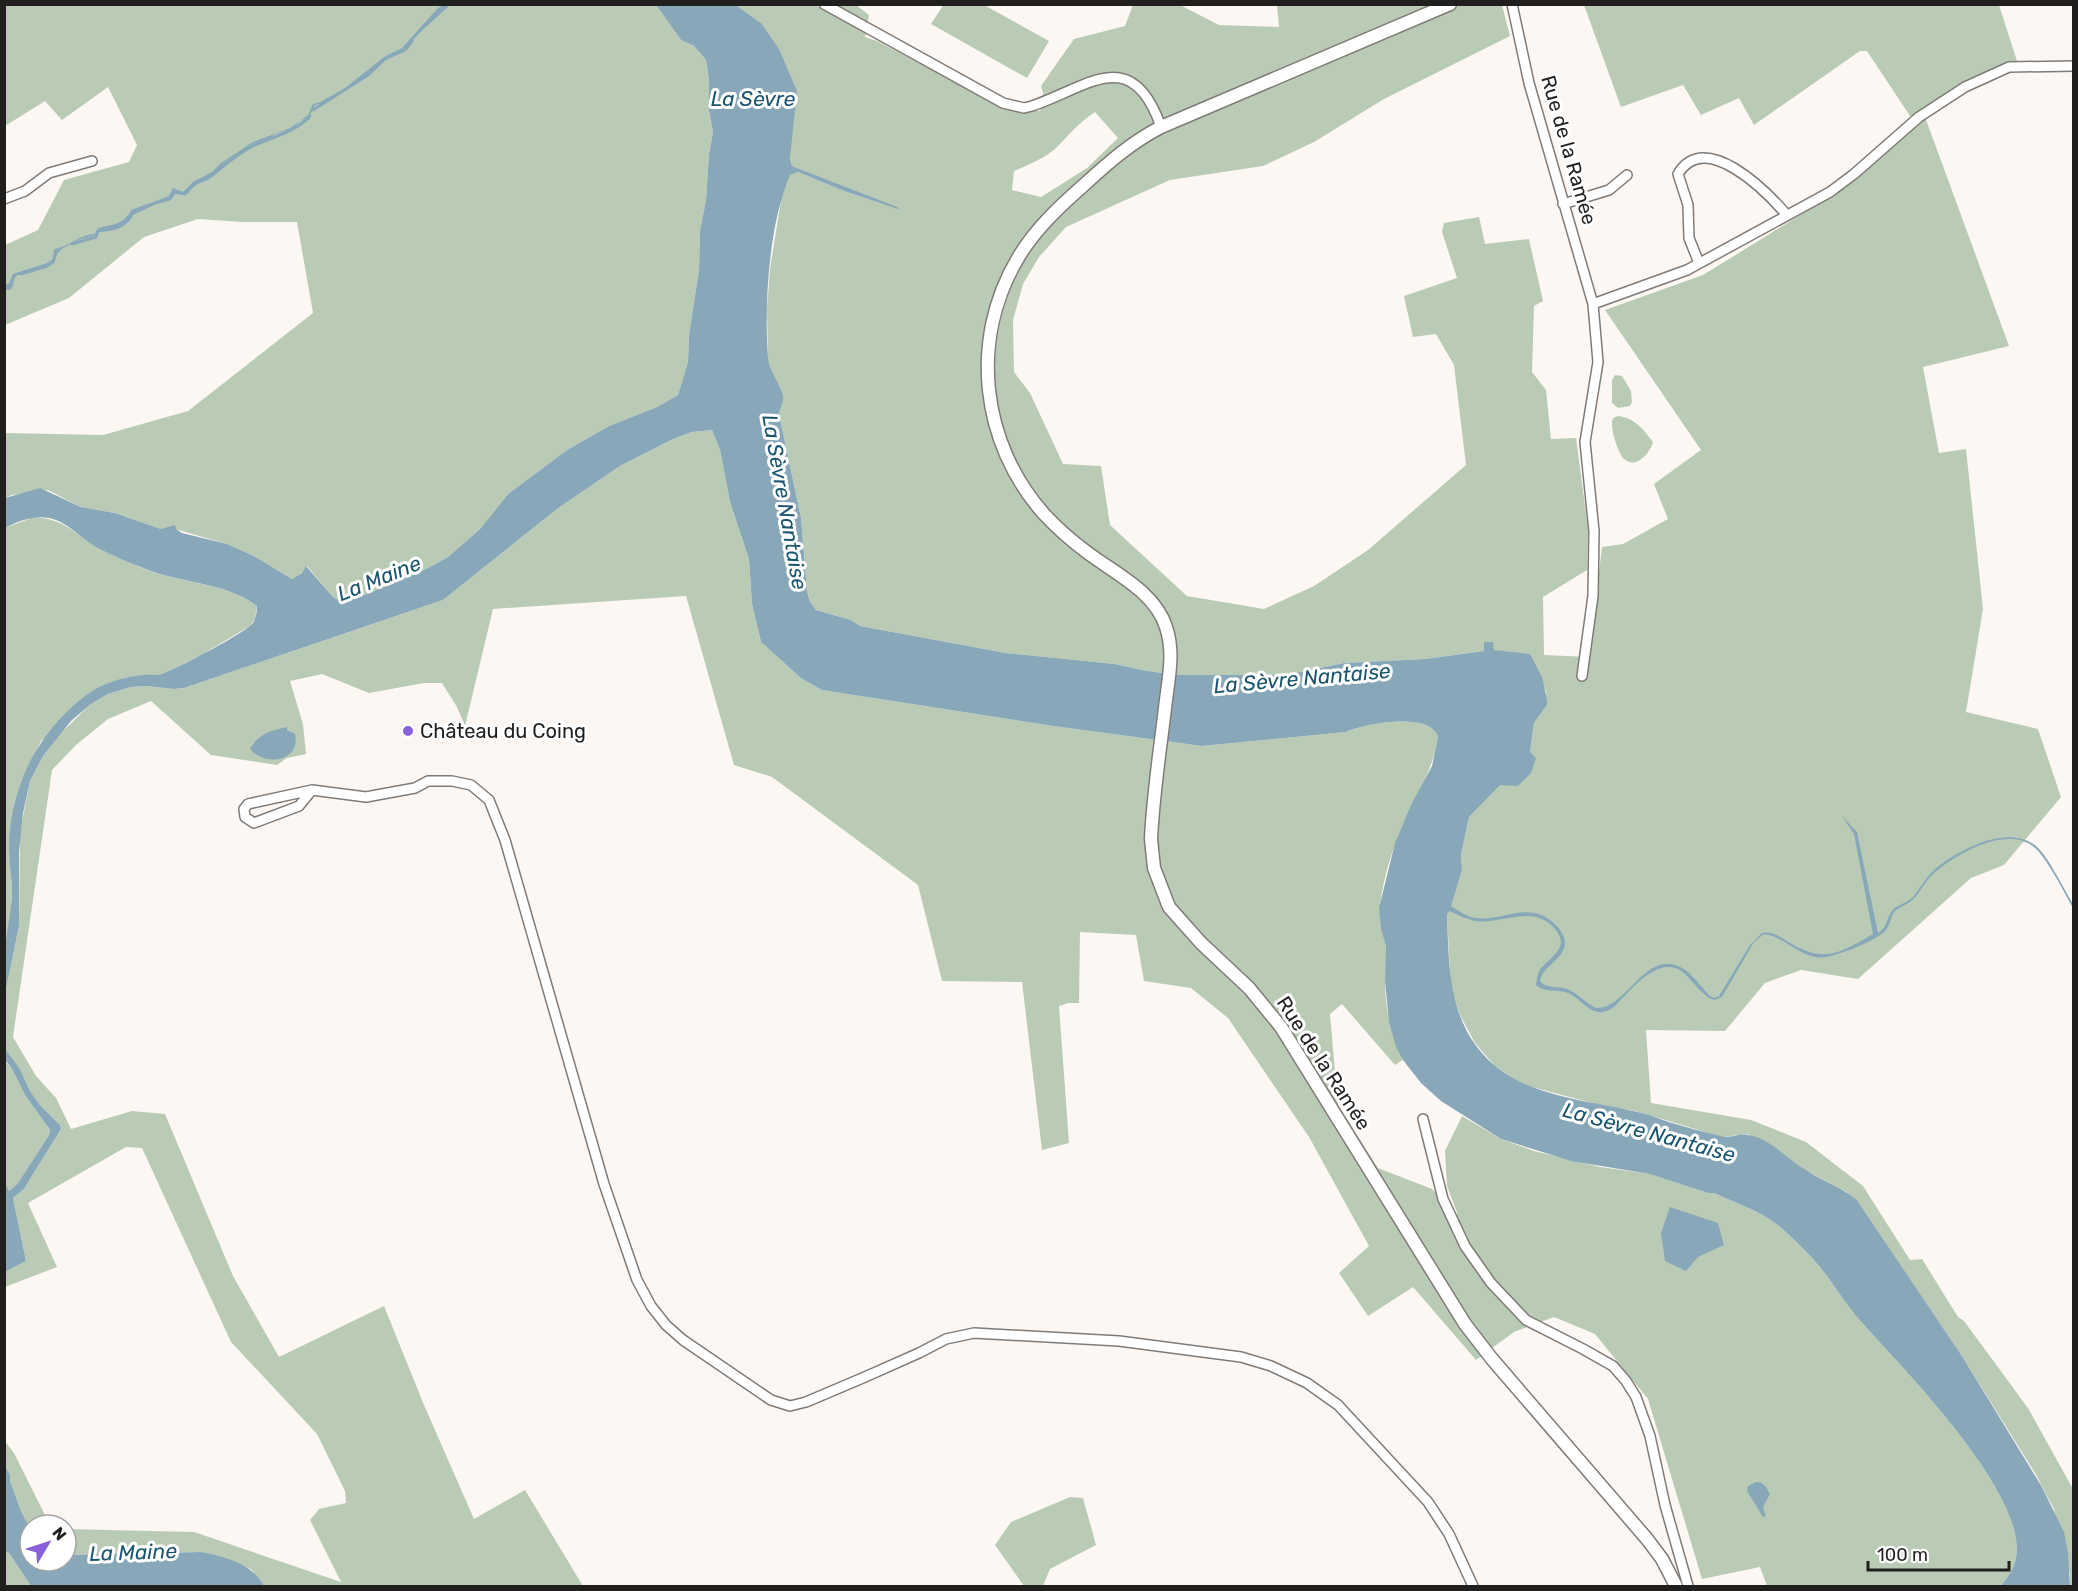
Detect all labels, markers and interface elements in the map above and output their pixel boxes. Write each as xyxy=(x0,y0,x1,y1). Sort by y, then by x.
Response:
street label: Rue de la Ramée xyxy=(1536,72,1602,228)
water label: La Sèvre xyxy=(711,86,796,111)
water label: La Sèvre Nantaise xyxy=(757,413,813,592)
water label: La Maine xyxy=(334,550,425,606)
water label: La Sèvre Nantaise xyxy=(1213,658,1392,698)
place label: Château du Coing xyxy=(420,719,586,743)
marker: Château du Coing xyxy=(401,724,415,738)
street label: Rue de la Ramée xyxy=(1272,992,1376,1134)
water label: La Sèvre Nantaise xyxy=(1560,1097,1738,1167)
north arrow xyxy=(18,1513,78,1573)
text: N xyxy=(48,1523,70,1544)
scale bar xyxy=(1868,1534,2009,1572)
water label: La Maine xyxy=(89,1538,178,1566)
text: 100 m xyxy=(1877,1544,1928,1566)

